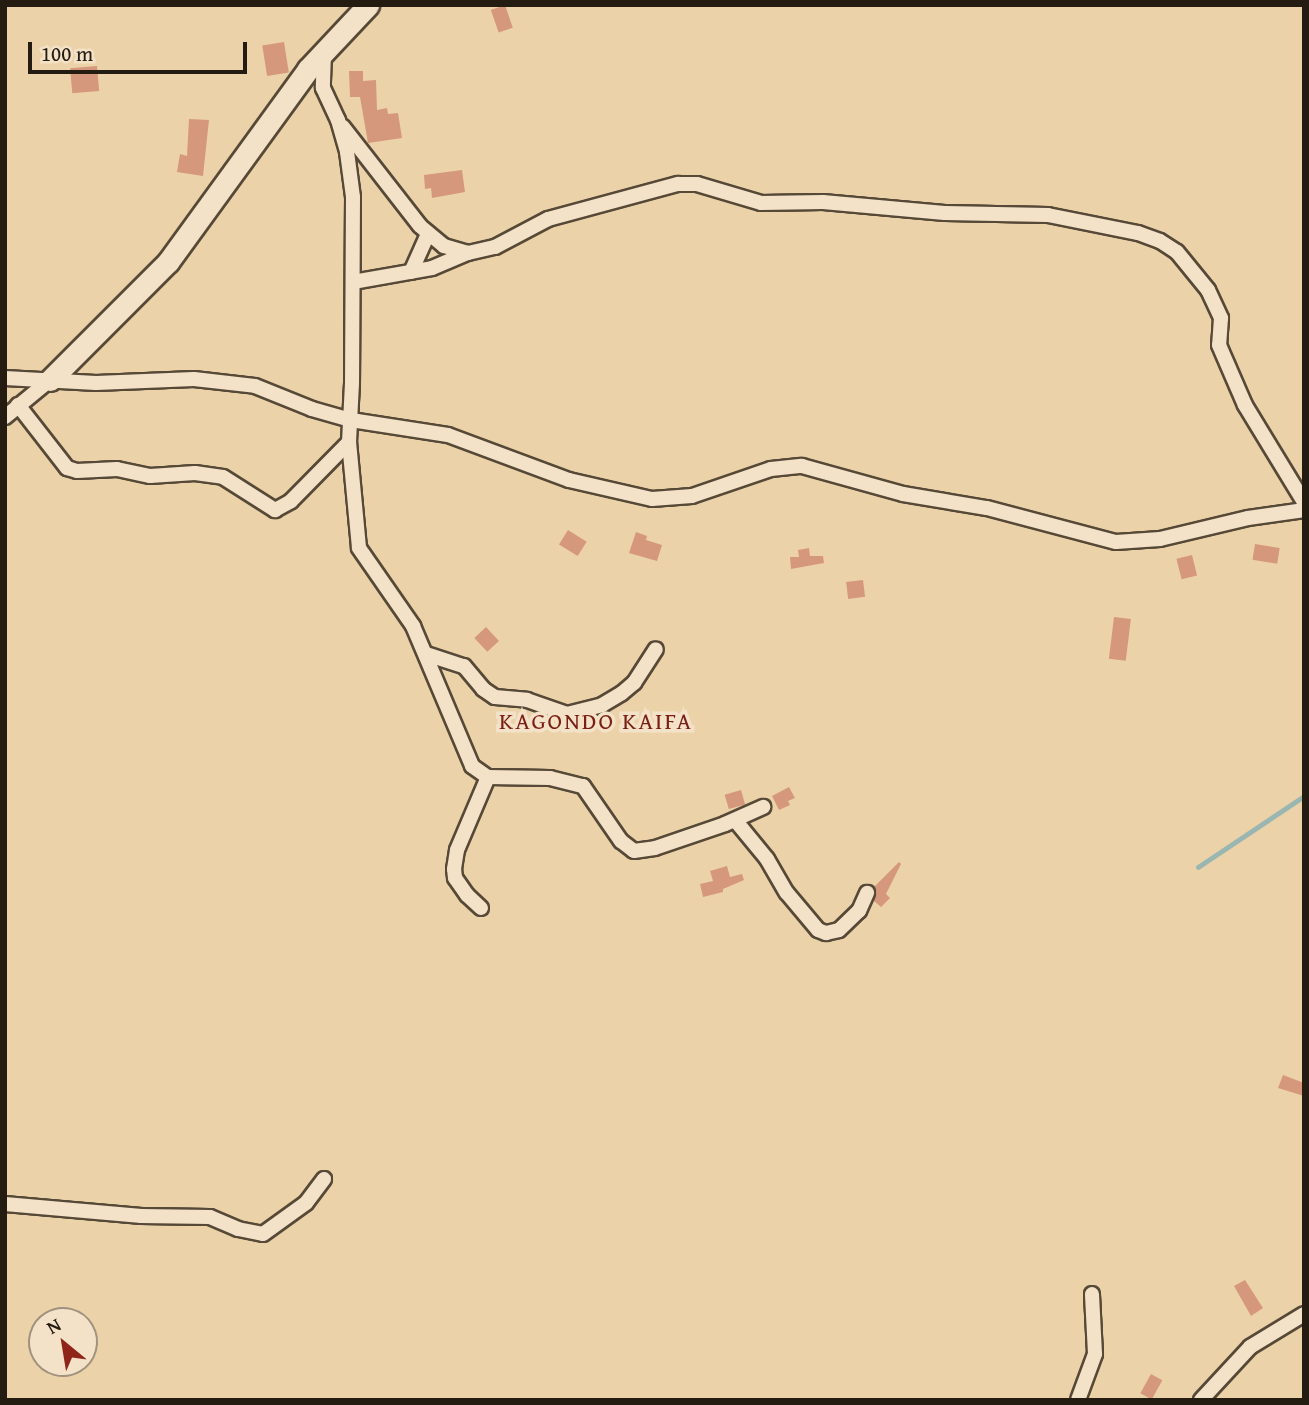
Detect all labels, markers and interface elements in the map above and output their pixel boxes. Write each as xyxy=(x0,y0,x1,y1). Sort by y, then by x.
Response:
scale bar xyxy=(32,28,250,72)
text: 100 m xyxy=(41,38,93,69)
district label: KAGONDO KAIFA xyxy=(501,707,691,735)
north arrow xyxy=(28,1307,98,1377)
text: N xyxy=(41,1310,66,1341)

